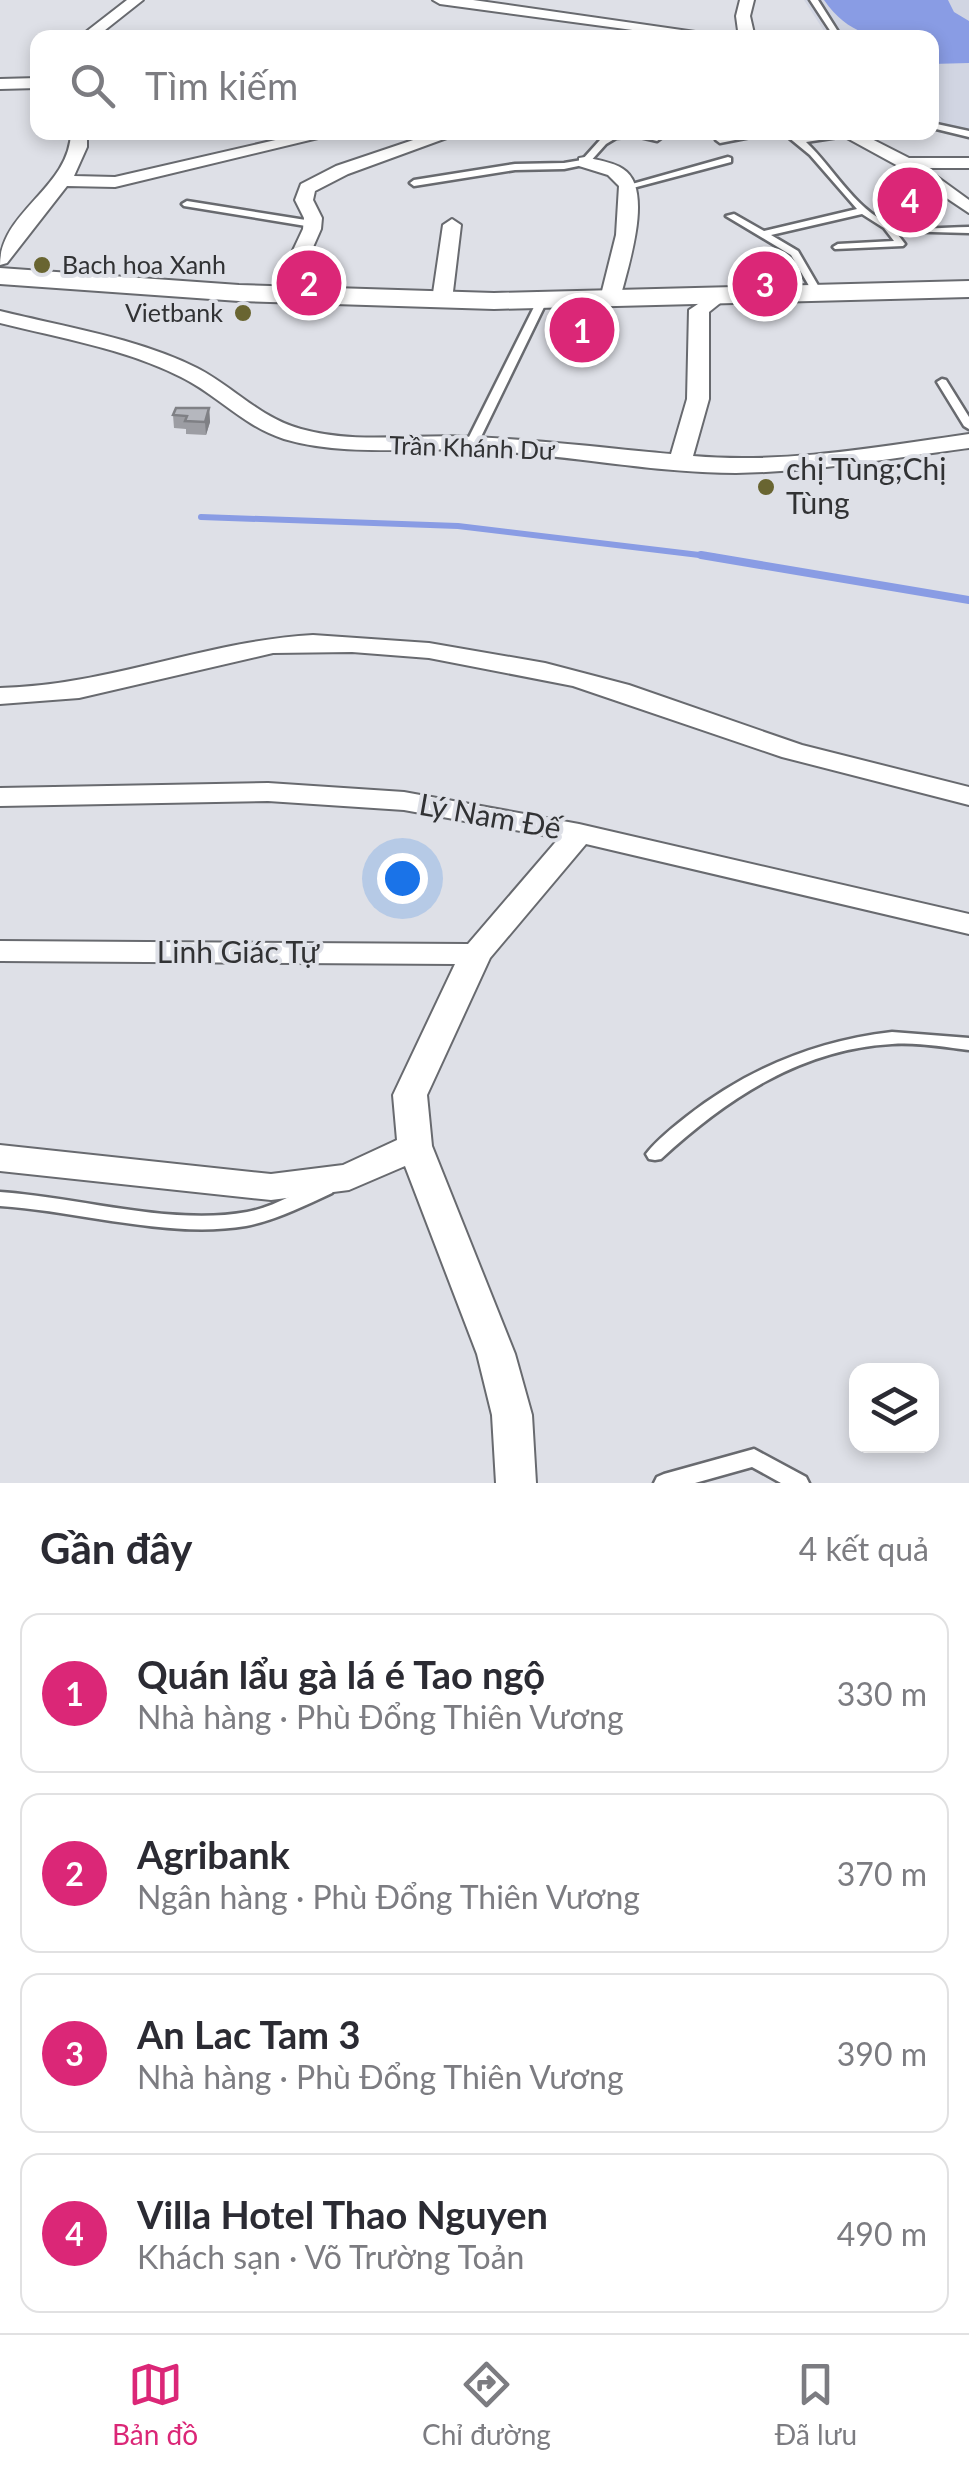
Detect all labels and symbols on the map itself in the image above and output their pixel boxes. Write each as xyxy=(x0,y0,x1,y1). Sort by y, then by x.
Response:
pin: 4 xyxy=(878,162,942,238)
pin: 2 xyxy=(276,246,342,320)
pin: 3 xyxy=(732,246,798,322)
place label: Bach hoa Xanh xyxy=(62,249,226,279)
marker: Bach hoa Xanh xyxy=(31,254,53,276)
pin: 1 xyxy=(550,292,614,368)
place label: Vietbank xyxy=(125,297,223,327)
marker: Vietbank xyxy=(232,302,254,324)
street label: Trần Khánh Dư xyxy=(389,429,556,465)
place label: chị Tùng;Chị Tùng xyxy=(786,450,947,520)
marker: chị Tùng;Chị Tùng xyxy=(755,476,777,498)
street label: Lý Nam Đế xyxy=(417,785,566,846)
your location xyxy=(377,853,428,904)
street label: Linh Giác Tự xyxy=(157,933,320,969)

